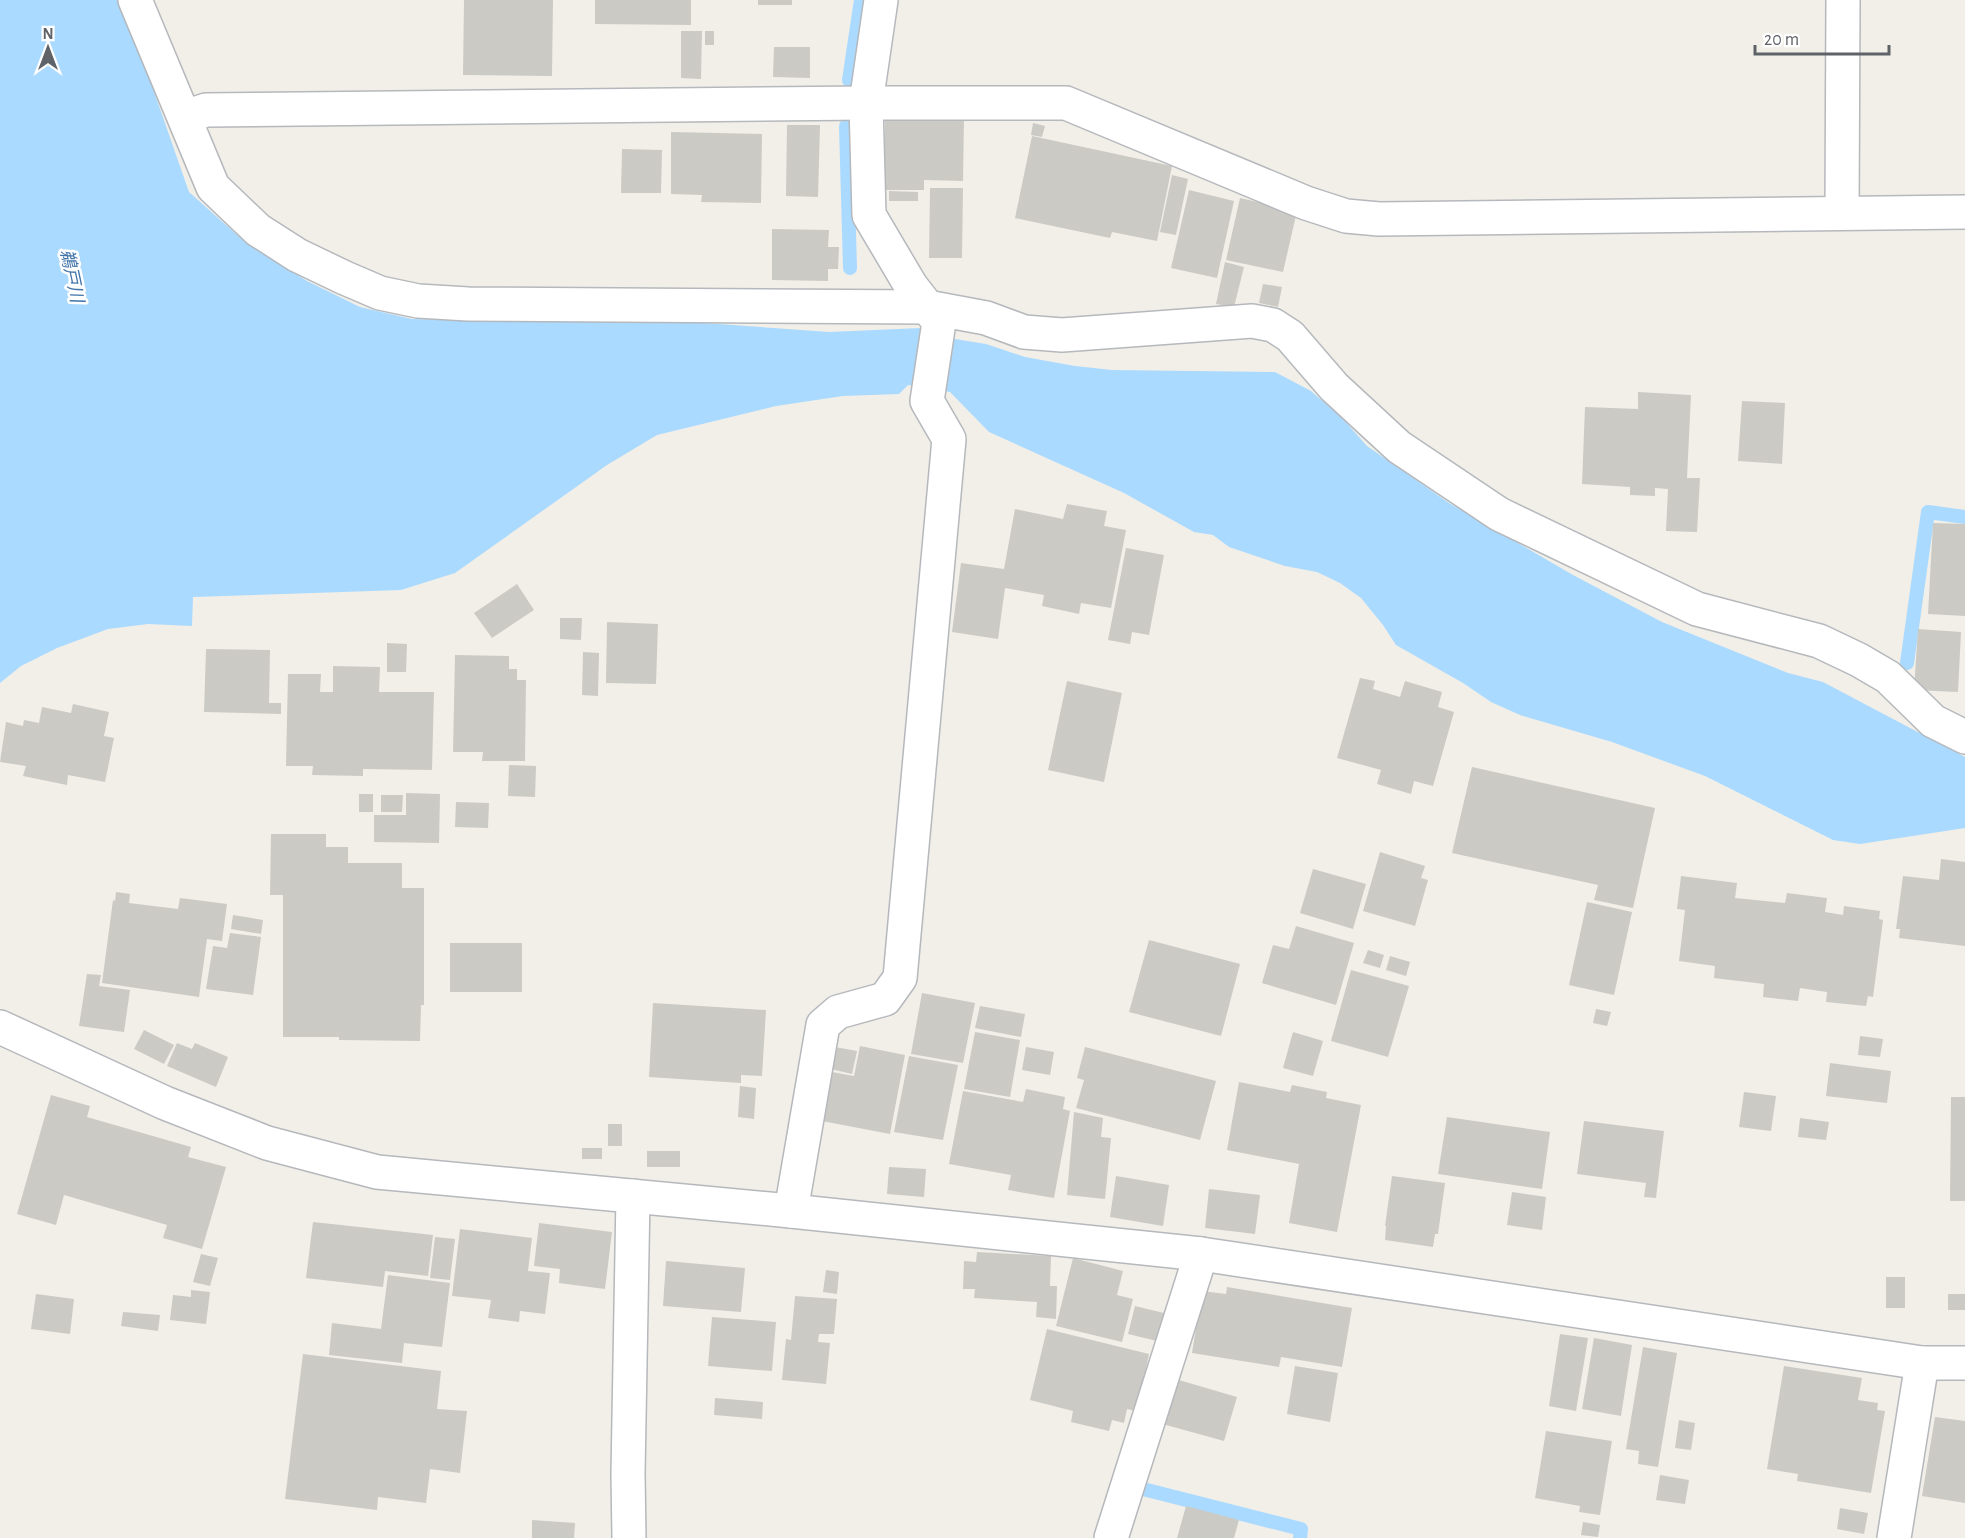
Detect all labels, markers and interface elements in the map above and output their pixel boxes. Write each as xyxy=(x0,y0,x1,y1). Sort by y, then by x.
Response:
north arrow xyxy=(18,18,78,78)
scale bar xyxy=(1755,18,1888,56)
text: N xyxy=(42,26,54,42)
text: 20 m xyxy=(1764,31,1799,49)
water label: 鵜戸川 xyxy=(57,247,88,306)

